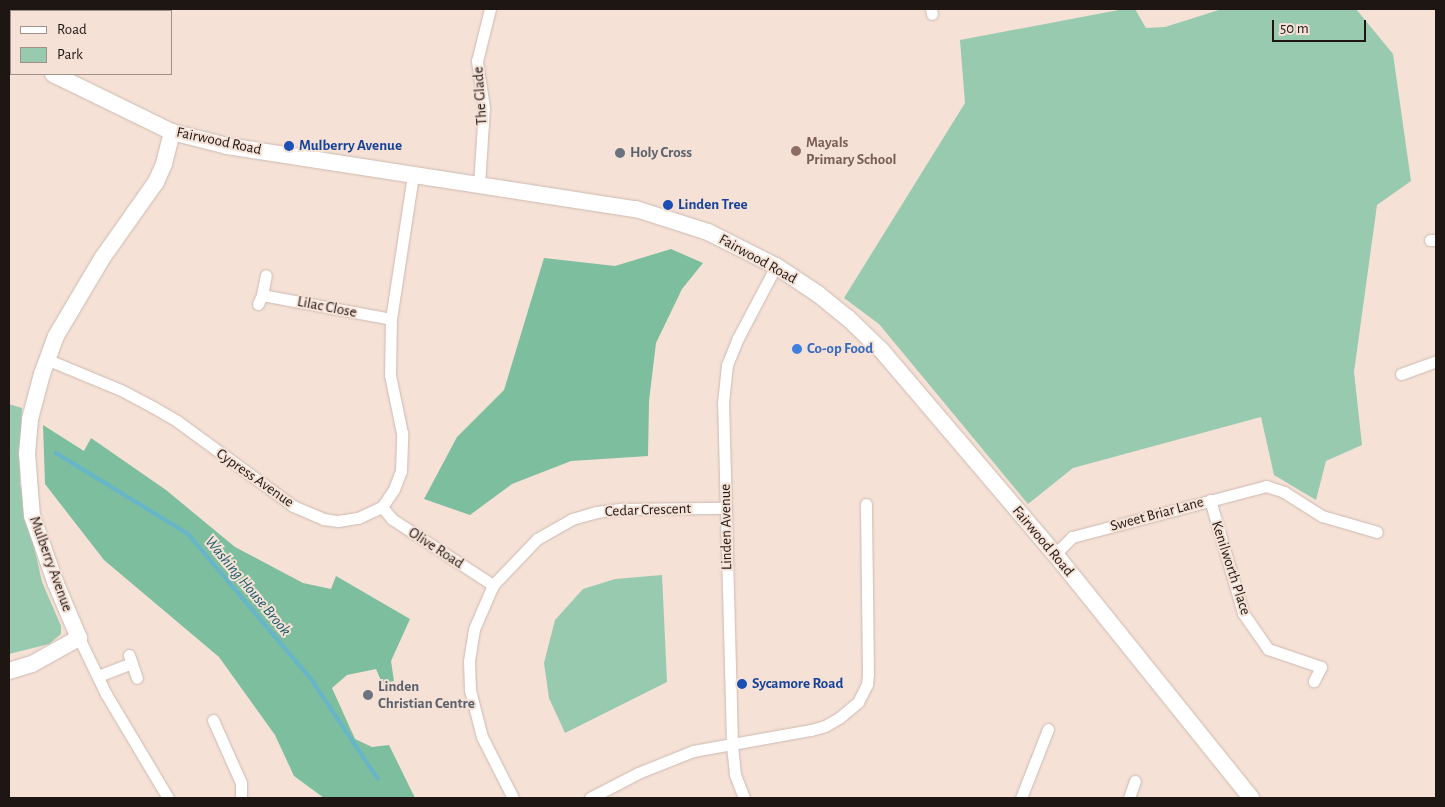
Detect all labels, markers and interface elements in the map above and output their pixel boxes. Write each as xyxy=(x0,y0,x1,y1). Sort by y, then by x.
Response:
legend xyxy=(10,10,172,75)
scale bar xyxy=(1275,10,1369,42)
text: 50 m xyxy=(1280,21,1309,36)
text: Road xyxy=(57,22,87,37)
text: Park xyxy=(57,47,83,62)
street label: The Glade xyxy=(469,66,491,126)
street label: Fairwood Road xyxy=(175,123,263,159)
place label: Mayals Primary School xyxy=(806,133,897,168)
place label: Mulberry Avenue xyxy=(299,137,402,155)
marker: Mulberry Avenue xyxy=(283,140,295,152)
place label: Holy Cross xyxy=(630,144,692,162)
marker: Mayals Primary School xyxy=(790,145,802,157)
marker: Holy Cross xyxy=(614,147,626,159)
place label: Linden Tree xyxy=(678,196,748,214)
marker: Linden Tree xyxy=(662,199,674,211)
street label: Fairwood Road xyxy=(716,230,800,288)
street label: Lilac Close xyxy=(296,292,358,322)
place label: Co-op Food xyxy=(807,340,873,358)
marker: Co-op Food xyxy=(791,343,803,355)
street label: Cypress Avenue xyxy=(213,445,297,511)
street label: Linden Avenue xyxy=(716,484,736,570)
street label: Sweet Briar Lane xyxy=(1108,493,1206,535)
street label: Cedar Crescent xyxy=(605,499,691,521)
street label: Fairwood Road xyxy=(1008,502,1078,580)
street label: Mulberry Avenue xyxy=(25,514,77,614)
street label: Kenilworth Place xyxy=(1207,519,1255,617)
street label: Olive Road xyxy=(405,524,467,572)
water label: Washing House Brook xyxy=(201,532,295,640)
place label: Sycamore Road xyxy=(752,675,843,693)
place label: Linden Christian Centre xyxy=(378,677,475,712)
marker: Sycamore Road xyxy=(736,678,748,690)
marker: Linden Christian Centre xyxy=(362,689,374,701)

